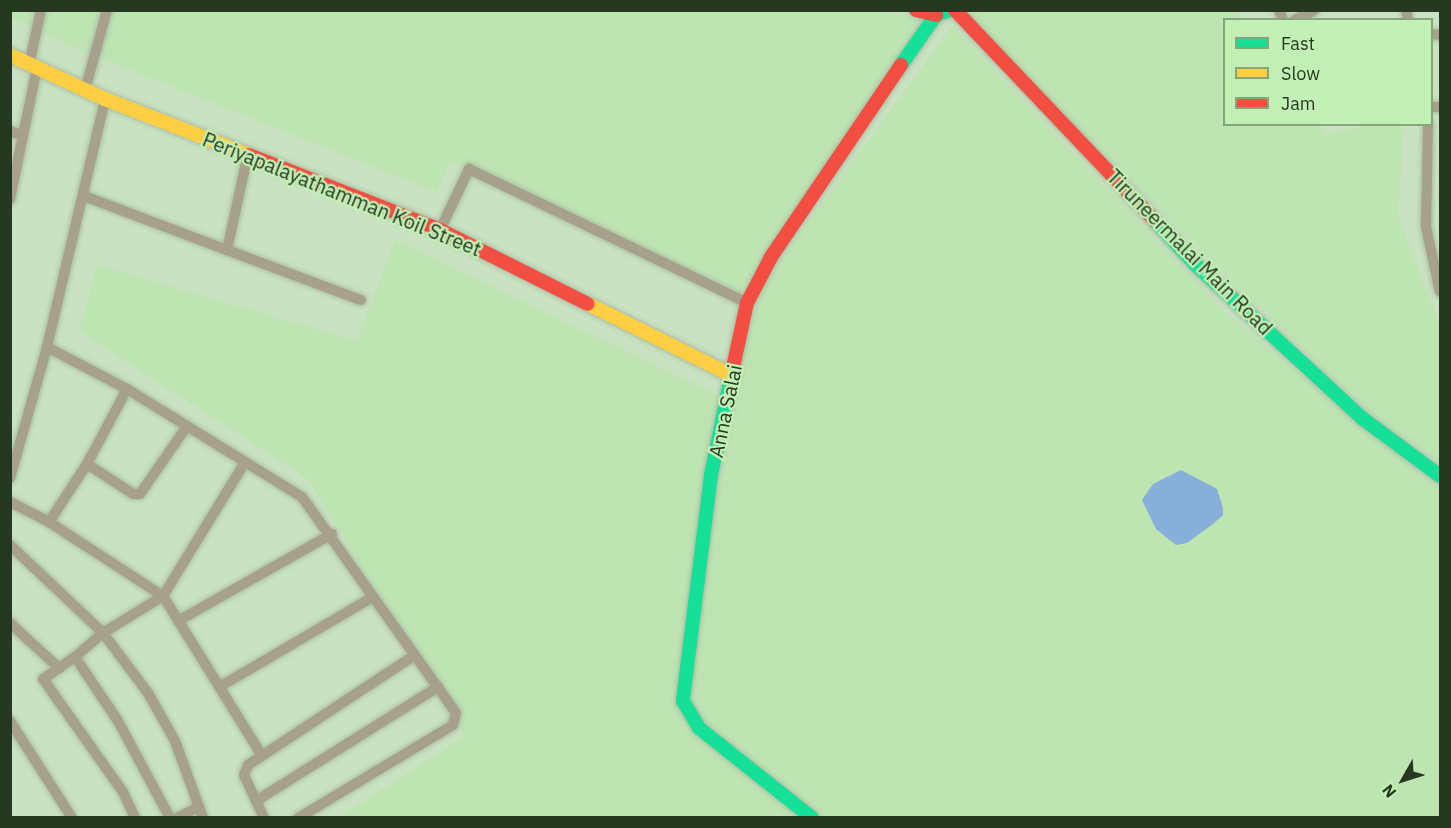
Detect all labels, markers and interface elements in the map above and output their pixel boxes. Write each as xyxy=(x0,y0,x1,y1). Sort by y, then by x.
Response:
legend xyxy=(1223,18,1433,126)
text: Fast xyxy=(1281,32,1315,55)
text: Slow xyxy=(1281,62,1320,85)
text: Jam xyxy=(1281,92,1316,115)
street label: Periyapalayathamman Koil Street xyxy=(199,127,485,261)
street label: Tiruneermalai Main Road xyxy=(1102,164,1278,340)
street label: Anna Salai xyxy=(703,362,747,460)
north arrow xyxy=(1373,750,1433,810)
text: N xyxy=(1378,781,1400,802)

